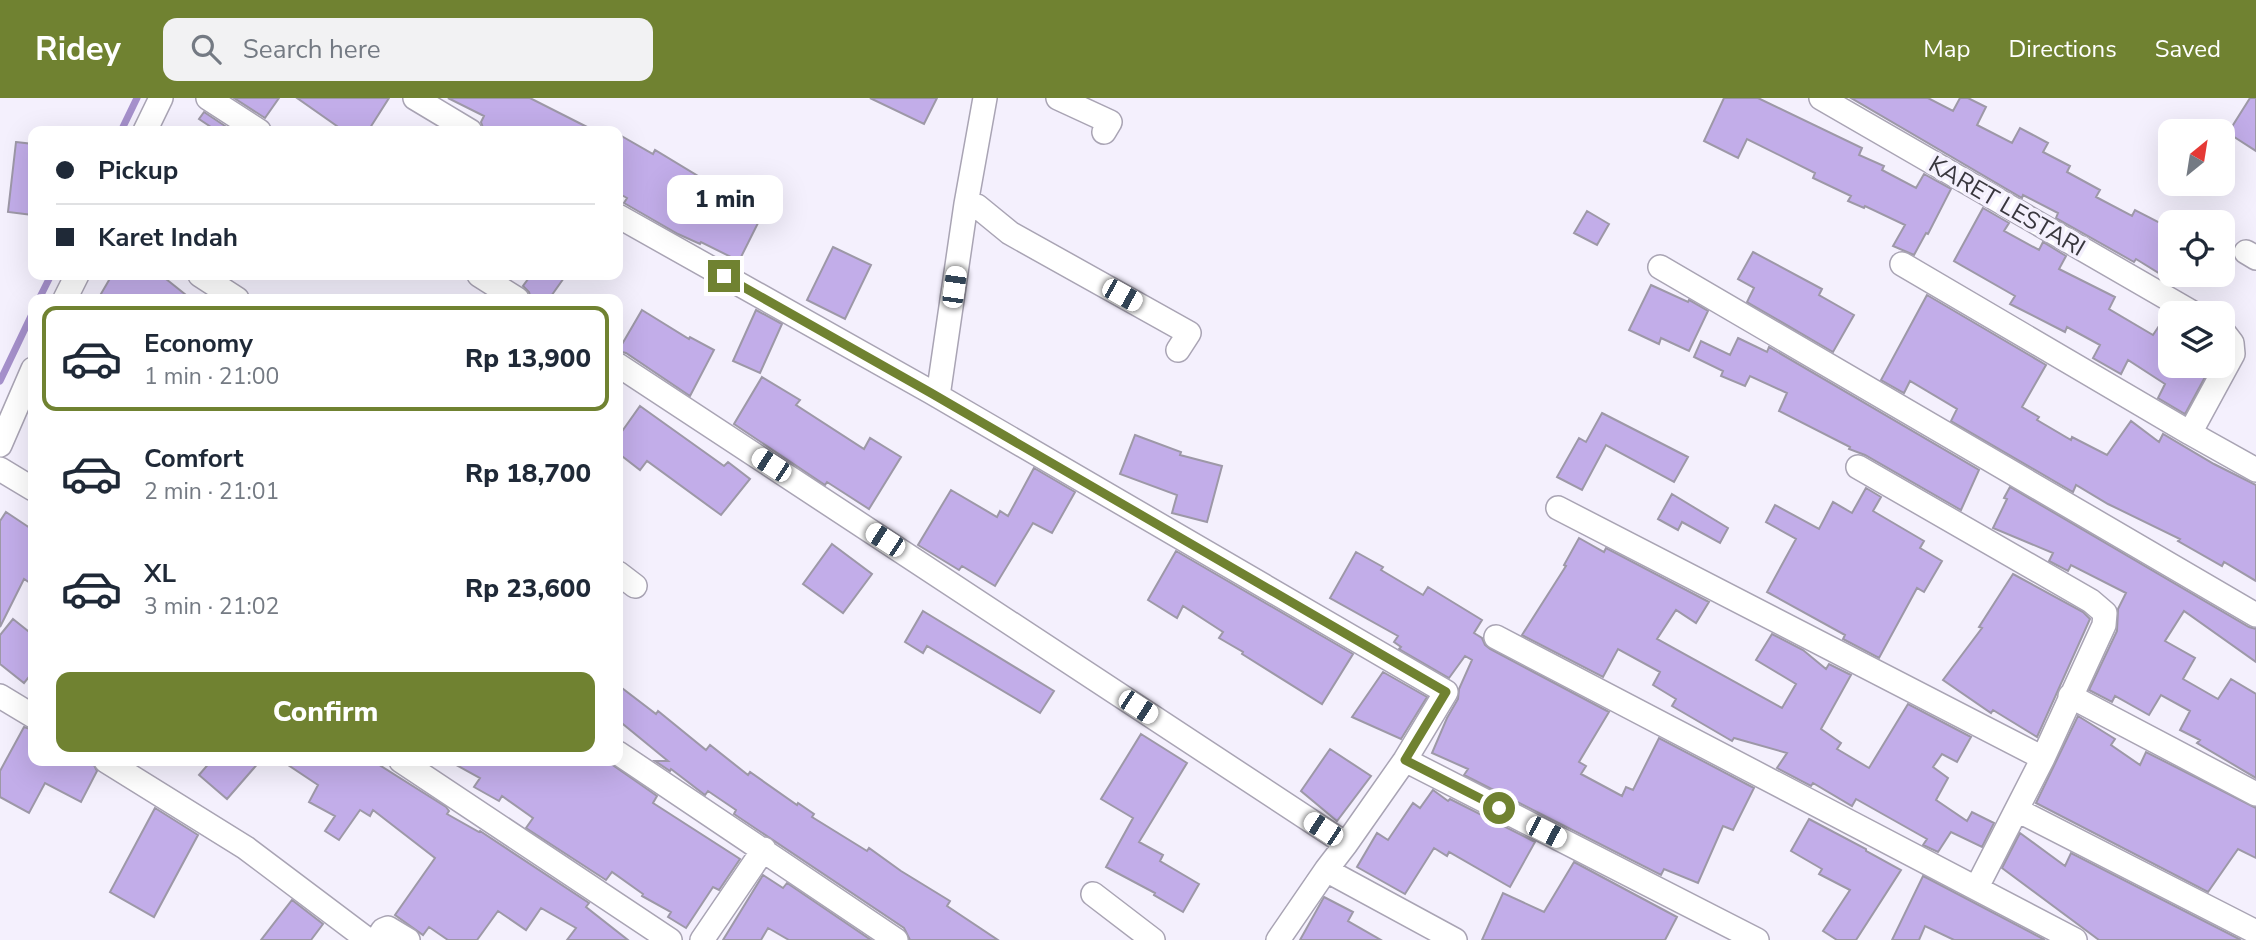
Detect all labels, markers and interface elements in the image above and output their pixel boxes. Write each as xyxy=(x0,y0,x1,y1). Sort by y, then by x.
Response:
search box xyxy=(163,18,653,81)
text: Ridey xyxy=(35,27,121,72)
icon: search xyxy=(187,30,225,68)
text: Search here xyxy=(243,32,381,67)
text: Map xyxy=(1923,33,1970,65)
text: Directions xyxy=(2008,33,2117,65)
text: Saved xyxy=(2155,33,2221,65)
north arrow xyxy=(2158,119,2235,196)
map controls xyxy=(2158,119,2235,378)
street label: KARET LESTARI xyxy=(1923,148,2091,264)
text: Pickup xyxy=(98,153,178,188)
callout: 1 min xyxy=(666,174,782,223)
text: 1 min xyxy=(695,184,755,215)
button: locate xyxy=(2158,210,2235,287)
text: Karet Indah xyxy=(98,220,238,255)
route end xyxy=(708,260,740,292)
car xyxy=(941,265,968,309)
car xyxy=(1099,276,1146,314)
button: layers xyxy=(2158,301,2235,378)
text: Economy xyxy=(144,326,253,361)
icon: car xyxy=(60,327,123,390)
text: Rp 13,900 xyxy=(465,341,591,376)
text: 1 min · 21:00 xyxy=(144,361,279,392)
text: Comfort xyxy=(144,441,244,476)
icon: car xyxy=(60,442,123,505)
car xyxy=(748,445,795,485)
text: Rp 18,700 xyxy=(465,456,591,491)
text: 2 min · 21:01 xyxy=(144,476,279,507)
car xyxy=(862,520,909,560)
text: XL xyxy=(144,556,176,591)
icon: car xyxy=(60,557,123,620)
text: Rp 23,600 xyxy=(465,571,591,606)
text: 3 min · 21:02 xyxy=(144,591,279,622)
button: Confirm xyxy=(56,672,595,752)
car xyxy=(1115,687,1162,727)
route start xyxy=(1483,792,1515,824)
car xyxy=(1300,809,1347,849)
car xyxy=(1523,813,1570,851)

